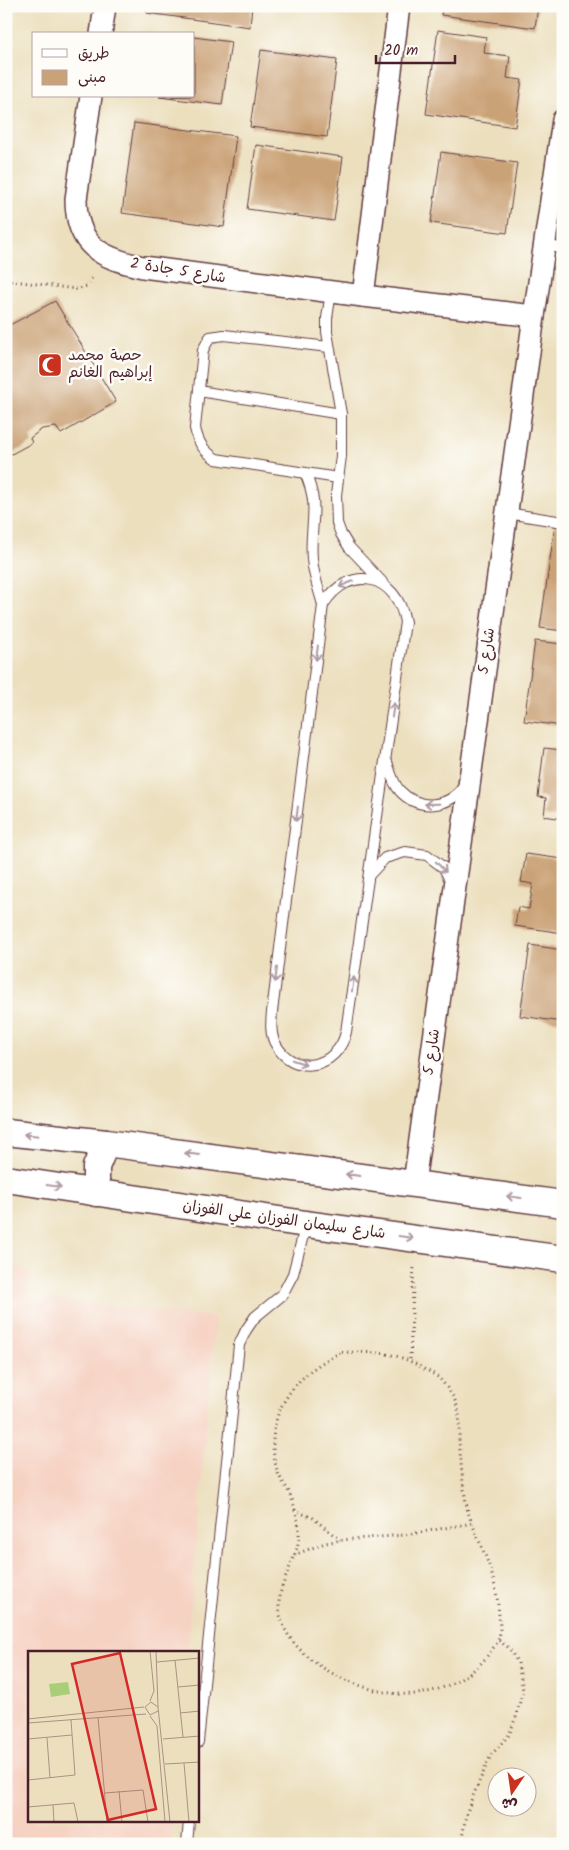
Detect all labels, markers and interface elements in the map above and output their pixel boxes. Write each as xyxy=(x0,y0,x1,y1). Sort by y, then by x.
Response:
legend xyxy=(32,32,195,98)
scale bar xyxy=(376,32,455,64)
text: 20 m xyxy=(384,39,418,63)
text: طريق xyxy=(78,42,110,66)
text: مبنى xyxy=(78,66,106,90)
street label: شارع 5 جادة 2 xyxy=(128,252,228,290)
place label: حصة محمد إبراهيم الغانم xyxy=(68,344,153,385)
mosque icon: حصة محمد إبراهيم الغانم xyxy=(37,352,63,378)
one-way arrow xyxy=(339,579,354,589)
street label: شارع 5 xyxy=(472,626,502,676)
one-way arrow xyxy=(312,645,322,661)
one-way arrow xyxy=(388,702,398,718)
one-way arrow xyxy=(424,799,440,809)
one-way arrow xyxy=(292,806,302,822)
one-way arrow xyxy=(435,861,446,874)
one-way arrow xyxy=(271,967,281,983)
one-way arrow xyxy=(349,976,359,992)
street label: شارع 5 xyxy=(417,1027,447,1077)
one-way arrow xyxy=(291,1058,307,1068)
one-way arrow xyxy=(23,1130,39,1140)
one-way arrow xyxy=(185,1149,201,1159)
one-way arrow xyxy=(346,1170,362,1180)
one-way arrow xyxy=(46,1182,62,1192)
one-way arrow xyxy=(507,1192,523,1202)
street label: شارع سليمان الفوزان علي الفوزان xyxy=(181,1194,387,1246)
one-way arrow xyxy=(398,1232,414,1242)
inset map xyxy=(28,1651,199,1822)
north arrow xyxy=(486,1768,536,1818)
text: ش xyxy=(499,1791,519,1816)

